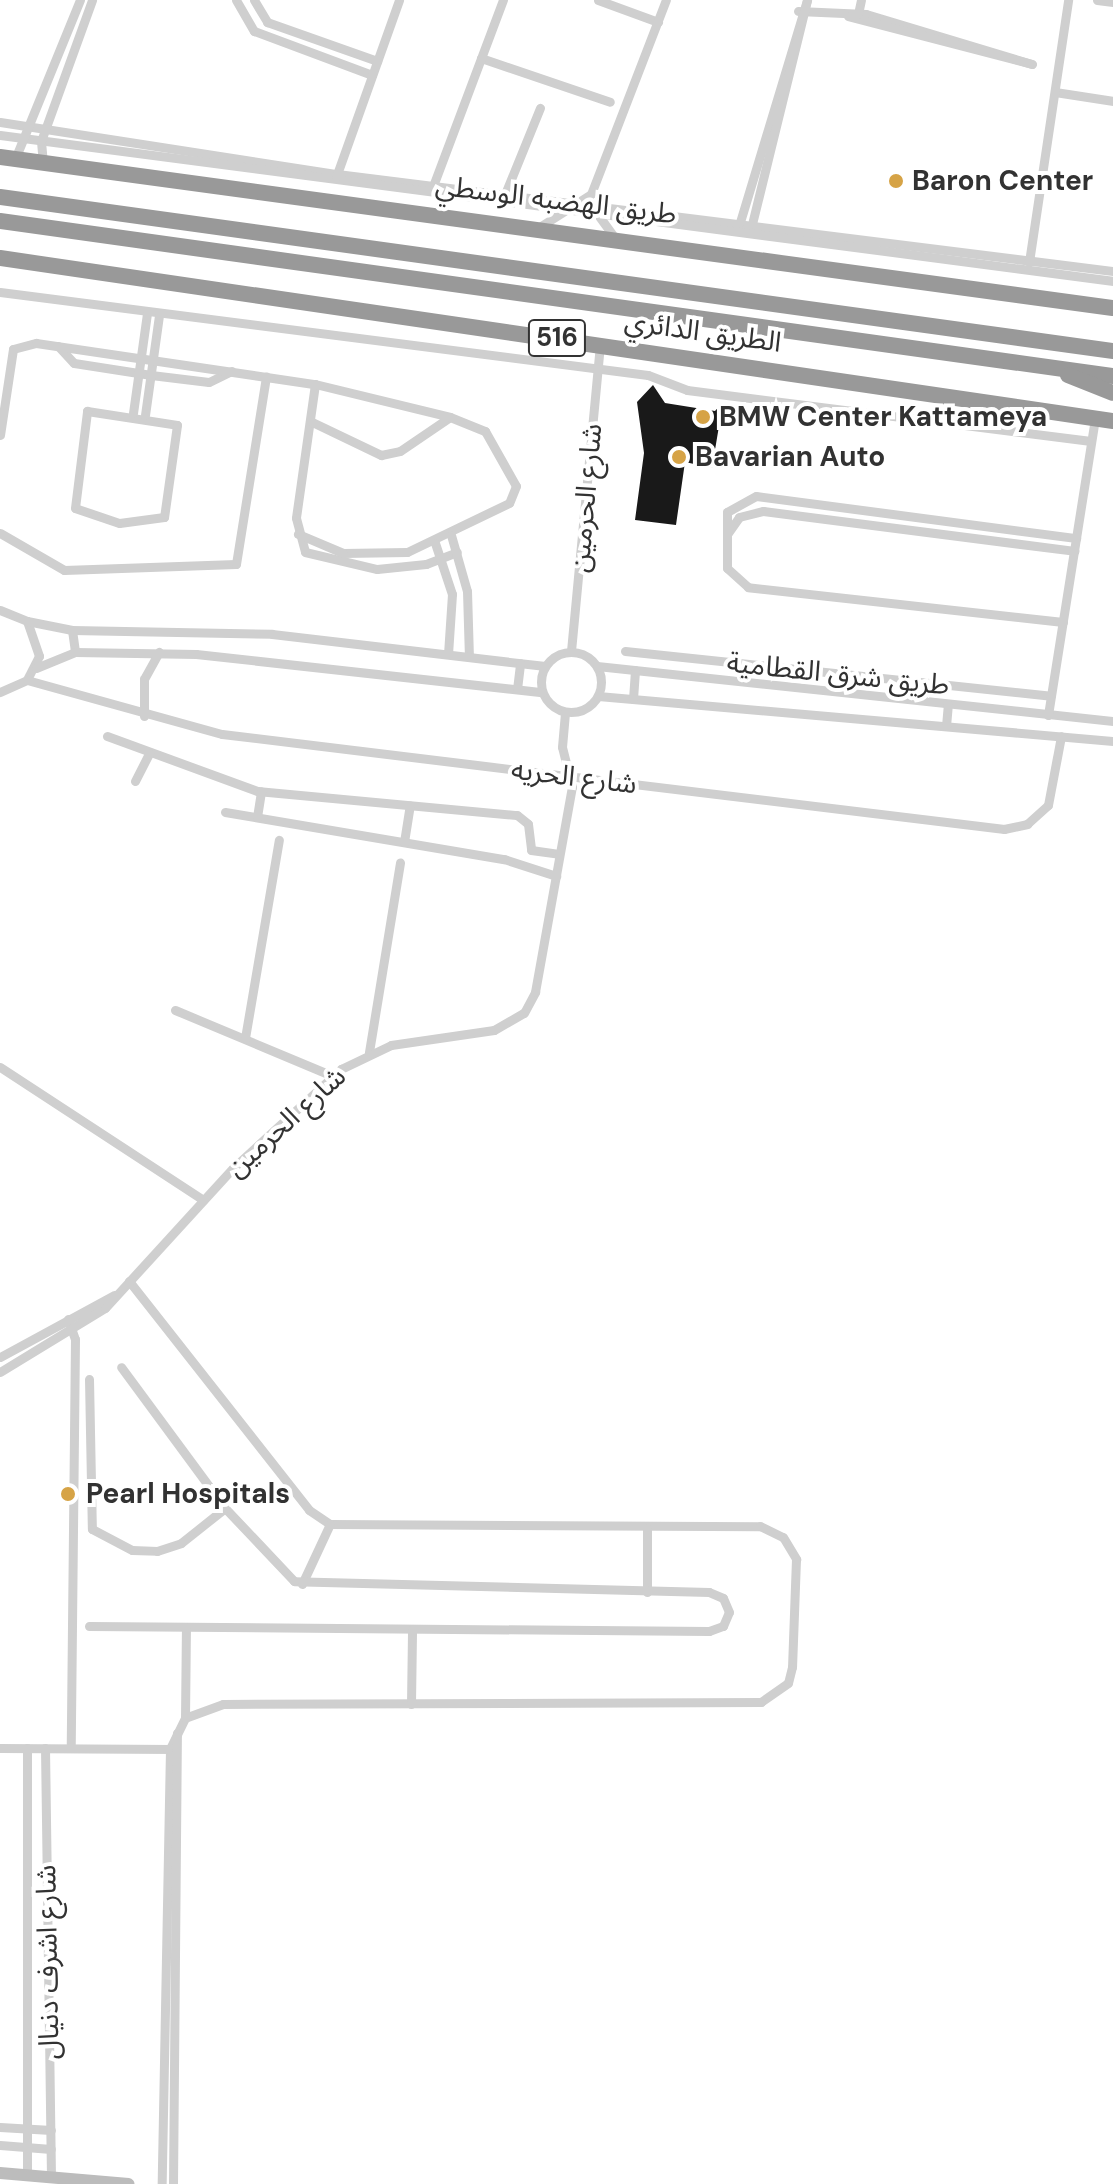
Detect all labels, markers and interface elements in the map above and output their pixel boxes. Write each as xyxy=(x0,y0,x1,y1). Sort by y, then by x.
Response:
place label: Baron Center xyxy=(912,164,1093,198)
street label: طريق الهضبه الوسطي xyxy=(434,169,678,231)
marker: Baron Center xyxy=(887,172,905,190)
street label: الطريق الدائري xyxy=(622,304,784,360)
road number: 516 xyxy=(527,316,587,360)
place label: BMW Center Kattameya xyxy=(719,400,1047,434)
marker: BMW Center Kattameya xyxy=(694,408,712,426)
street label: شارع الحرمين xyxy=(563,422,609,574)
place label: Bavarian Auto xyxy=(695,440,885,474)
marker: Bavarian Auto xyxy=(670,448,688,466)
street label: طريق شرق القطامية xyxy=(725,646,951,702)
street label: شارع الحريه xyxy=(509,753,639,801)
street label: شارع الحرمين xyxy=(219,1060,353,1184)
place label: Pearl Hospitals xyxy=(86,1477,290,1511)
marker: Pearl Hospitals xyxy=(57,1483,79,1505)
street label: شارع اشرف دنيال xyxy=(30,1864,66,2060)

